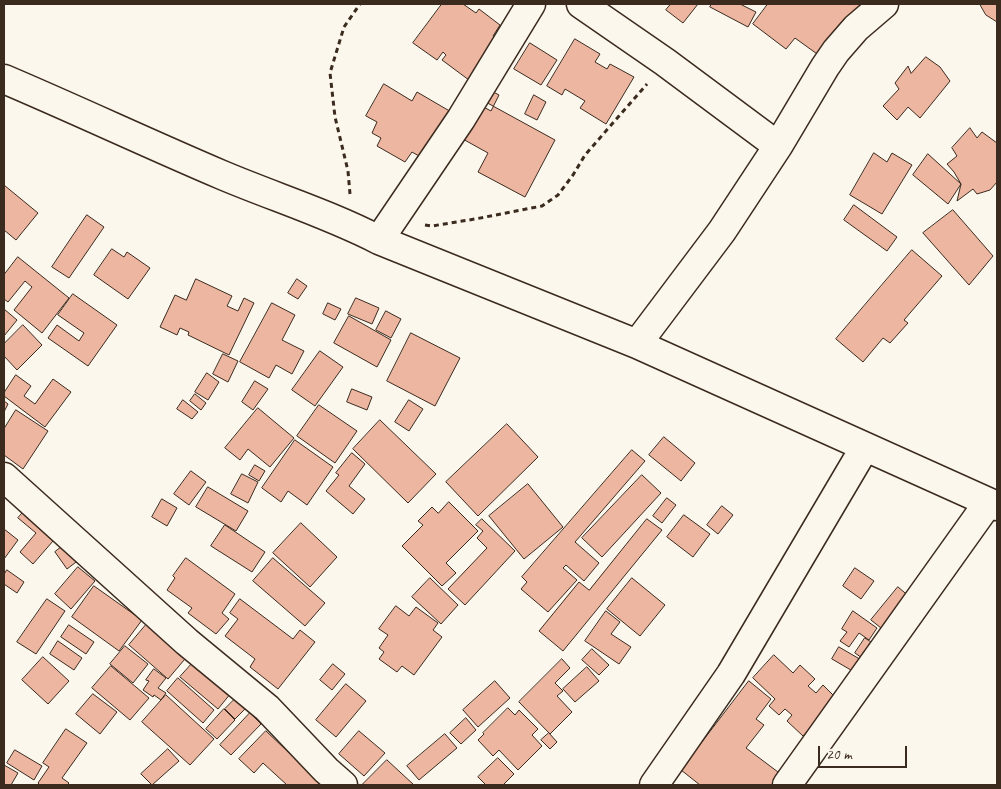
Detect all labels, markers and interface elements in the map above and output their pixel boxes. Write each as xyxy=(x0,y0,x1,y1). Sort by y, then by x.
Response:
scale bar xyxy=(821,736,910,768)
text: 20 m xyxy=(826,745,852,764)

